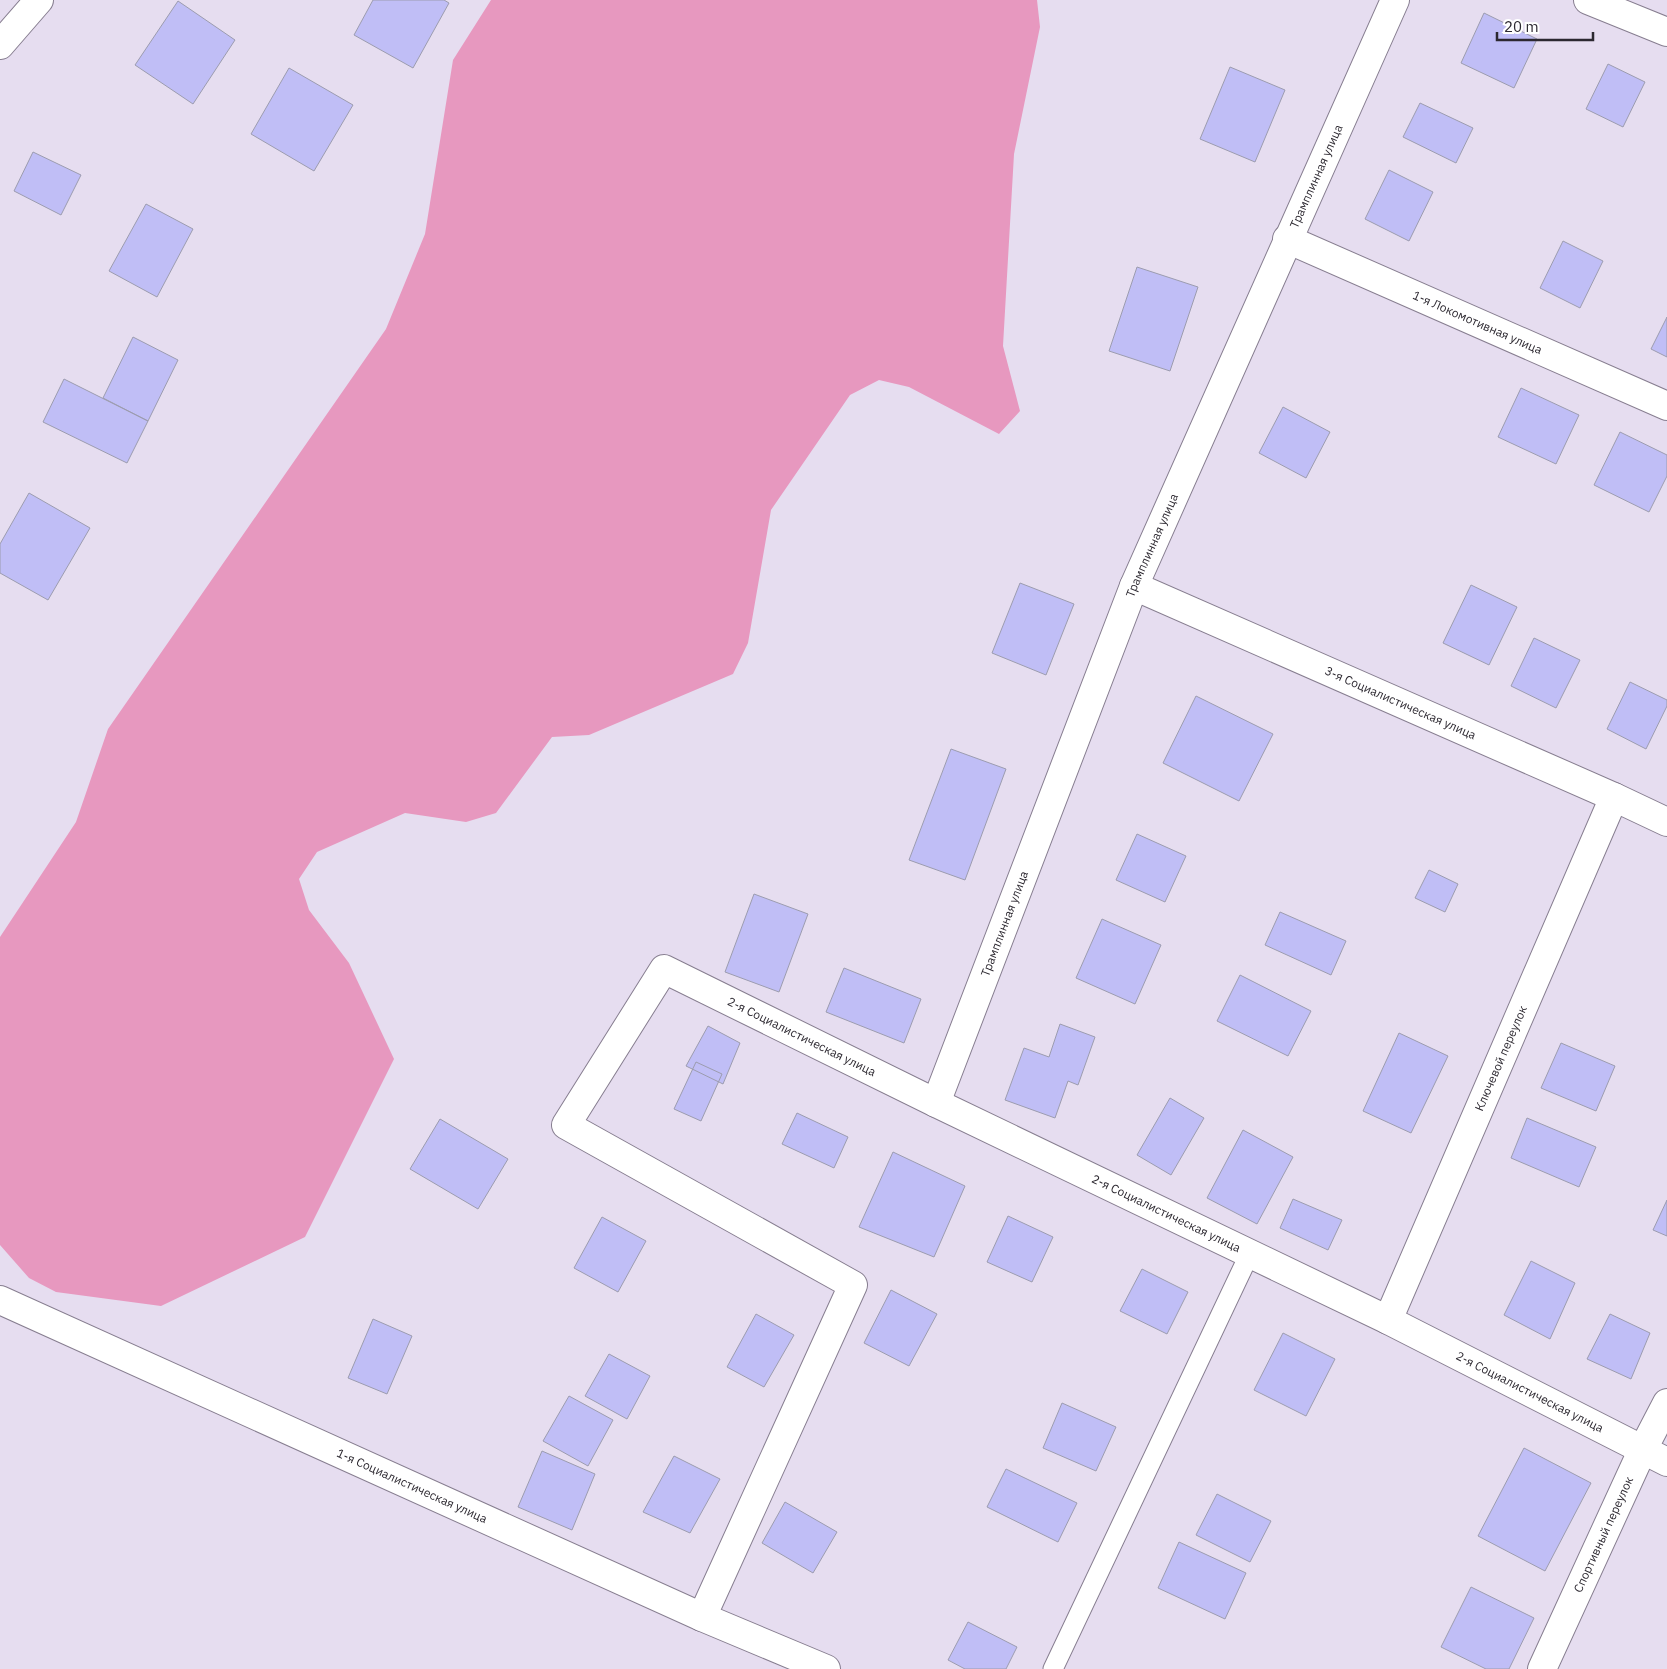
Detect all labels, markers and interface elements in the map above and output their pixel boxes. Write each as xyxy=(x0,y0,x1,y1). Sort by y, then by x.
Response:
scale bar xyxy=(1497,10,1593,42)
text: 20 m xyxy=(1504,17,1539,36)
street label: Трамплинная улица xyxy=(1286,122,1346,230)
street label: 1-я Локомотивная улица xyxy=(1411,287,1545,357)
street label: Трамплинная улица xyxy=(1122,491,1181,599)
street label: 3-я Социалистическая улица xyxy=(1323,663,1479,743)
street label: Трамплинная улица xyxy=(977,868,1031,978)
street label: 2-я Социалистическая улица xyxy=(725,994,879,1079)
street label: Ключевой переулок xyxy=(1471,1003,1530,1113)
street label: 2-я Социалистическая улица xyxy=(1089,1171,1244,1255)
street label: 2-я Социалистическая улица xyxy=(1454,1348,1607,1436)
street label: 1-я Социалистическая улица xyxy=(335,1445,490,1526)
street label: Спортивный переулок xyxy=(1570,1474,1636,1595)

